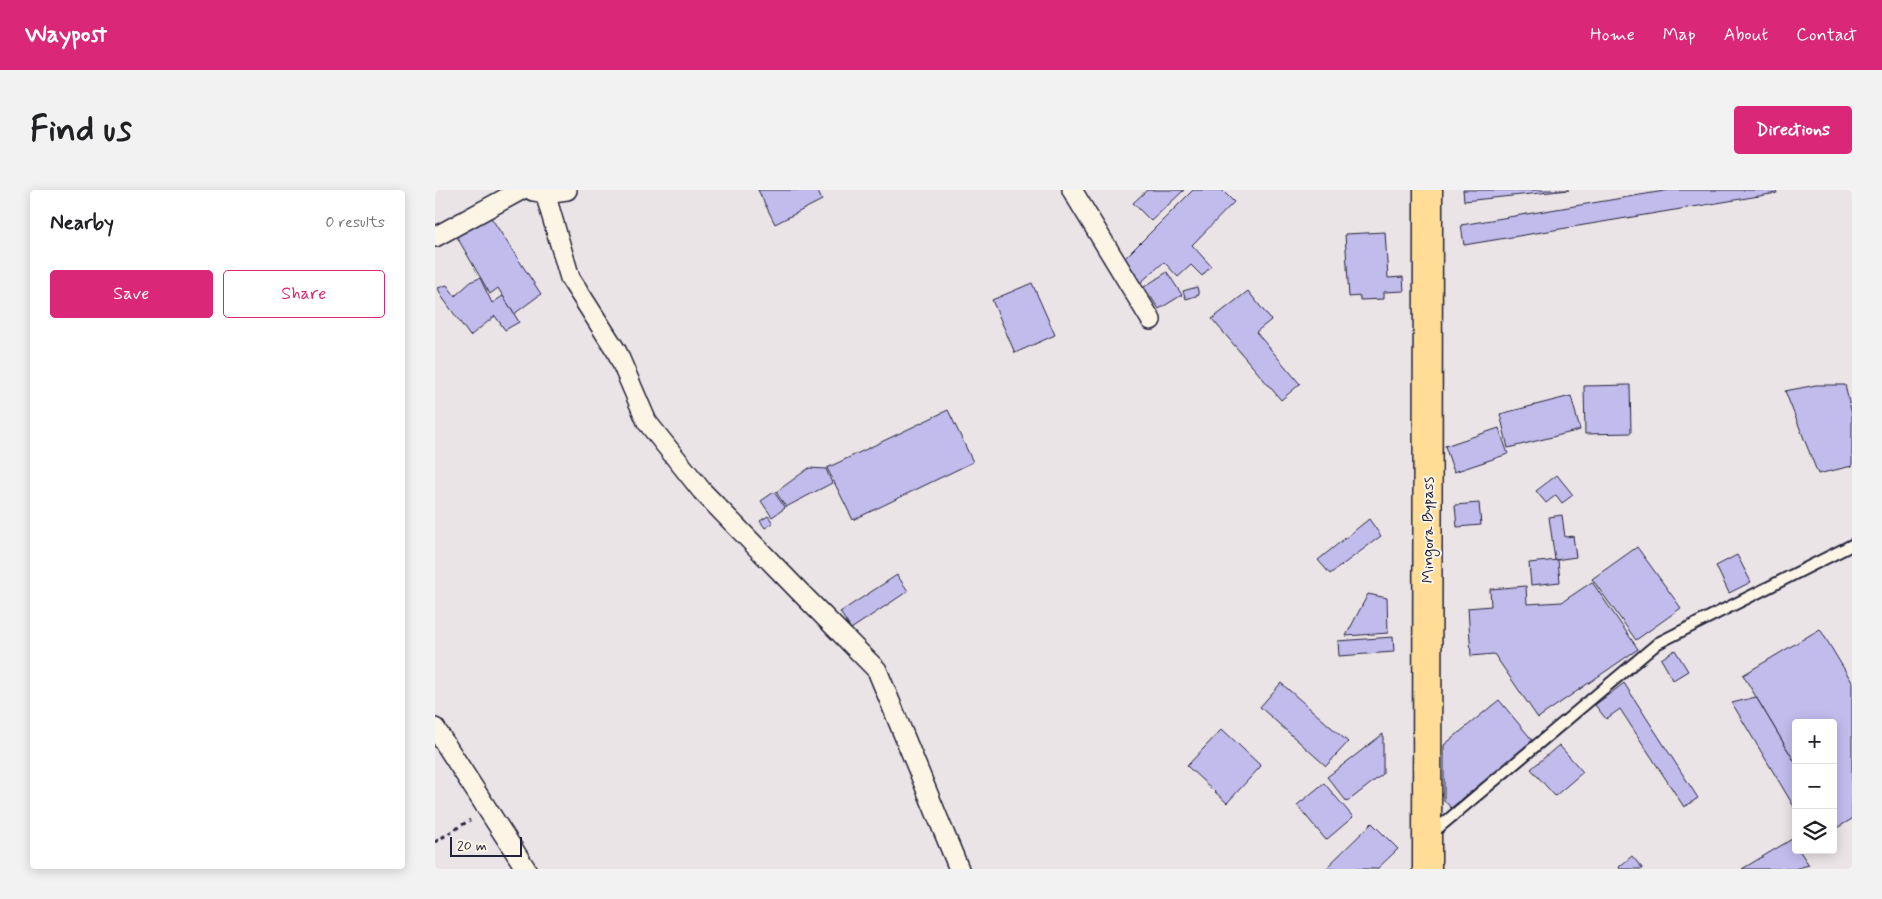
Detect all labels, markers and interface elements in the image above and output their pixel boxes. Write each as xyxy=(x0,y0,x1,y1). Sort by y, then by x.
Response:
text: Waypost xyxy=(25,20,107,51)
text: Home xyxy=(1590,23,1635,47)
text: Map xyxy=(1663,23,1696,47)
text: About xyxy=(1724,23,1768,47)
text: Contact xyxy=(1796,23,1857,47)
button: Directions xyxy=(1734,106,1852,154)
text: Find us xyxy=(30,107,132,153)
text: Nearby xyxy=(50,209,114,237)
text: 0 results xyxy=(325,212,385,233)
button: Save xyxy=(50,270,213,318)
button: Share xyxy=(223,270,385,318)
street label: Mingora Bypass xyxy=(1418,477,1440,583)
map controls xyxy=(1792,719,1837,854)
button: + xyxy=(1792,719,1837,764)
button: − xyxy=(1792,764,1837,809)
button: layers xyxy=(1792,809,1837,854)
scale bar xyxy=(450,834,523,857)
text: 20 m xyxy=(457,837,487,855)

